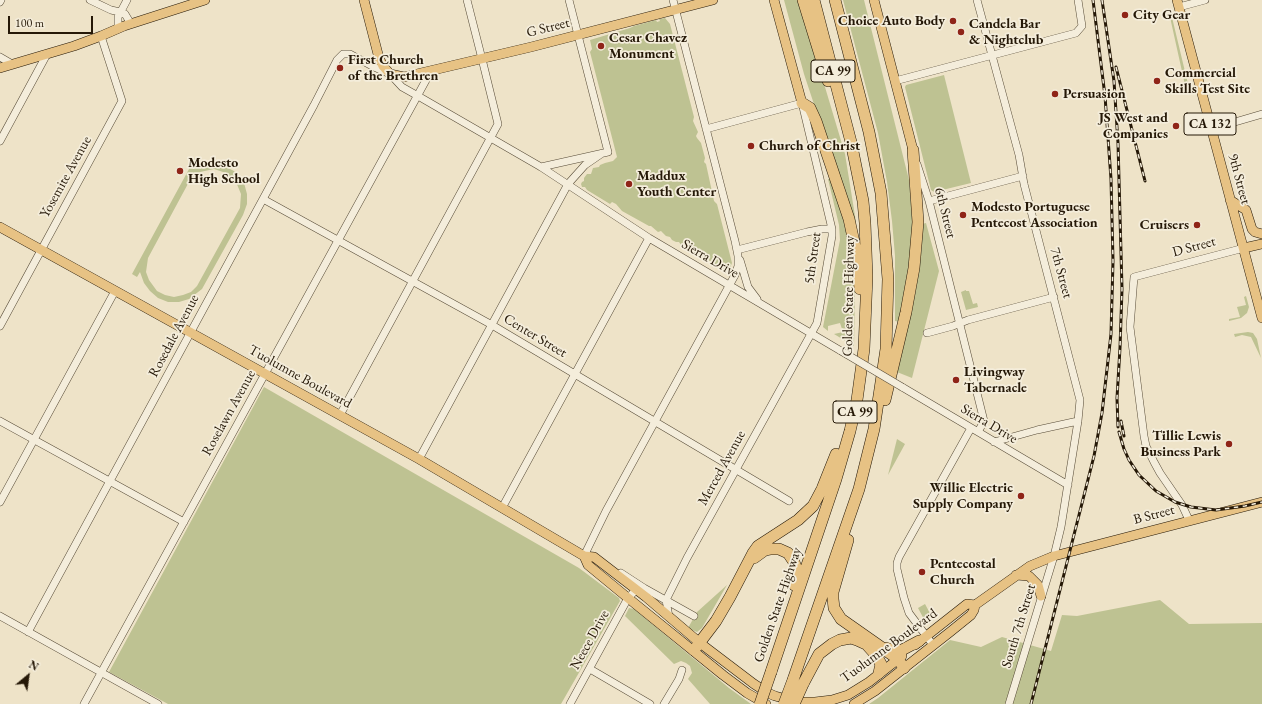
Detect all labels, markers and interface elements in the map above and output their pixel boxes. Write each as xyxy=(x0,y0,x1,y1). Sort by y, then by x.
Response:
place label: City Gear xyxy=(1133,7,1190,23)
scale bar xyxy=(10,8,95,34)
marker: City Gear xyxy=(1120,10,1130,20)
place label: Choice Auto Body xyxy=(838,13,945,29)
text: 100 m xyxy=(15,15,44,31)
street label: G Street xyxy=(525,15,571,41)
marker: Choice Auto Body xyxy=(948,16,958,26)
place label: Candela Bar & Nightclub xyxy=(969,16,1043,48)
marker: Candela Bar & Nightclub xyxy=(956,27,966,37)
place label: Cesar Chavez Monument xyxy=(609,30,687,62)
marker: Cesar Chavez Monument xyxy=(596,41,606,51)
place label: First Church of the Brethren xyxy=(348,52,438,84)
road number: CA 99 xyxy=(811,60,855,82)
marker: First Church of the Brethren xyxy=(335,63,345,73)
place label: Commercial Skills Test Site xyxy=(1165,65,1250,98)
marker: Commercial Skills Test Site xyxy=(1152,76,1162,86)
place label: Persuasion xyxy=(1063,86,1126,102)
marker: Persuasion xyxy=(1050,89,1060,99)
place label: JS West and Companies xyxy=(1099,110,1168,142)
road number: CA 132 xyxy=(1184,113,1236,135)
marker: JS West and Companies xyxy=(1171,121,1181,131)
street label: Yosemite Avenue xyxy=(37,133,95,221)
place label: Church of Christ xyxy=(759,138,860,154)
marker: Church of Christ xyxy=(746,141,756,151)
street label: 9th Street xyxy=(1224,152,1254,206)
place label: Modesto High School xyxy=(188,155,260,188)
marker: Modesto High School xyxy=(175,166,185,176)
place label: Maddux Youth Center xyxy=(637,168,716,200)
marker: Maddux Youth Center xyxy=(624,179,634,189)
street label: 6th Street xyxy=(931,186,959,240)
place label: Modesto Portuguese Pentecost Association xyxy=(971,199,1098,232)
marker: Modesto Portuguese Pentecost Association xyxy=(958,210,968,220)
place label: Cruisers xyxy=(1140,217,1189,233)
marker: Cruisers xyxy=(1192,220,1202,230)
street label: 5th Street xyxy=(801,231,825,285)
street label: D Street xyxy=(1171,233,1217,261)
street label: Golden State Highway xyxy=(840,235,858,357)
street label: Sierra Drive xyxy=(679,236,741,282)
street label: 7th Street xyxy=(1046,246,1076,300)
street label: Rosedale Avenue xyxy=(145,292,203,380)
street label: Center Street xyxy=(500,311,570,361)
street label: Tuolumne Boulevard xyxy=(245,342,355,412)
place label: Livingway Tabernacle xyxy=(964,364,1027,396)
street label: Roselawn Avenue xyxy=(198,367,260,459)
marker: Livingway Tabernacle xyxy=(951,375,961,385)
road number: CA 99 xyxy=(833,401,877,423)
street label: Sierra Drive xyxy=(958,401,1020,447)
street label: Merced Avenue xyxy=(694,428,750,508)
place label: Tillie Lewis Business Park xyxy=(1140,428,1221,460)
marker: Tillie Lewis Business Park xyxy=(1224,439,1234,449)
place label: Willie Electric Supply Company xyxy=(913,480,1013,512)
marker: Willie Electric Supply Company xyxy=(1016,491,1026,501)
street label: B Street xyxy=(1132,501,1176,529)
street label: Golden State Highway xyxy=(750,545,806,665)
place label: Pentecostal Church xyxy=(930,556,996,588)
marker: Pentecostal Church xyxy=(917,567,927,577)
street label: South 7th Street xyxy=(998,582,1040,670)
street label: Tuolumne Boulevard xyxy=(837,605,941,687)
street label: Neece Drive xyxy=(567,607,613,673)
north arrow xyxy=(8,656,48,696)
text: N xyxy=(27,657,41,674)

